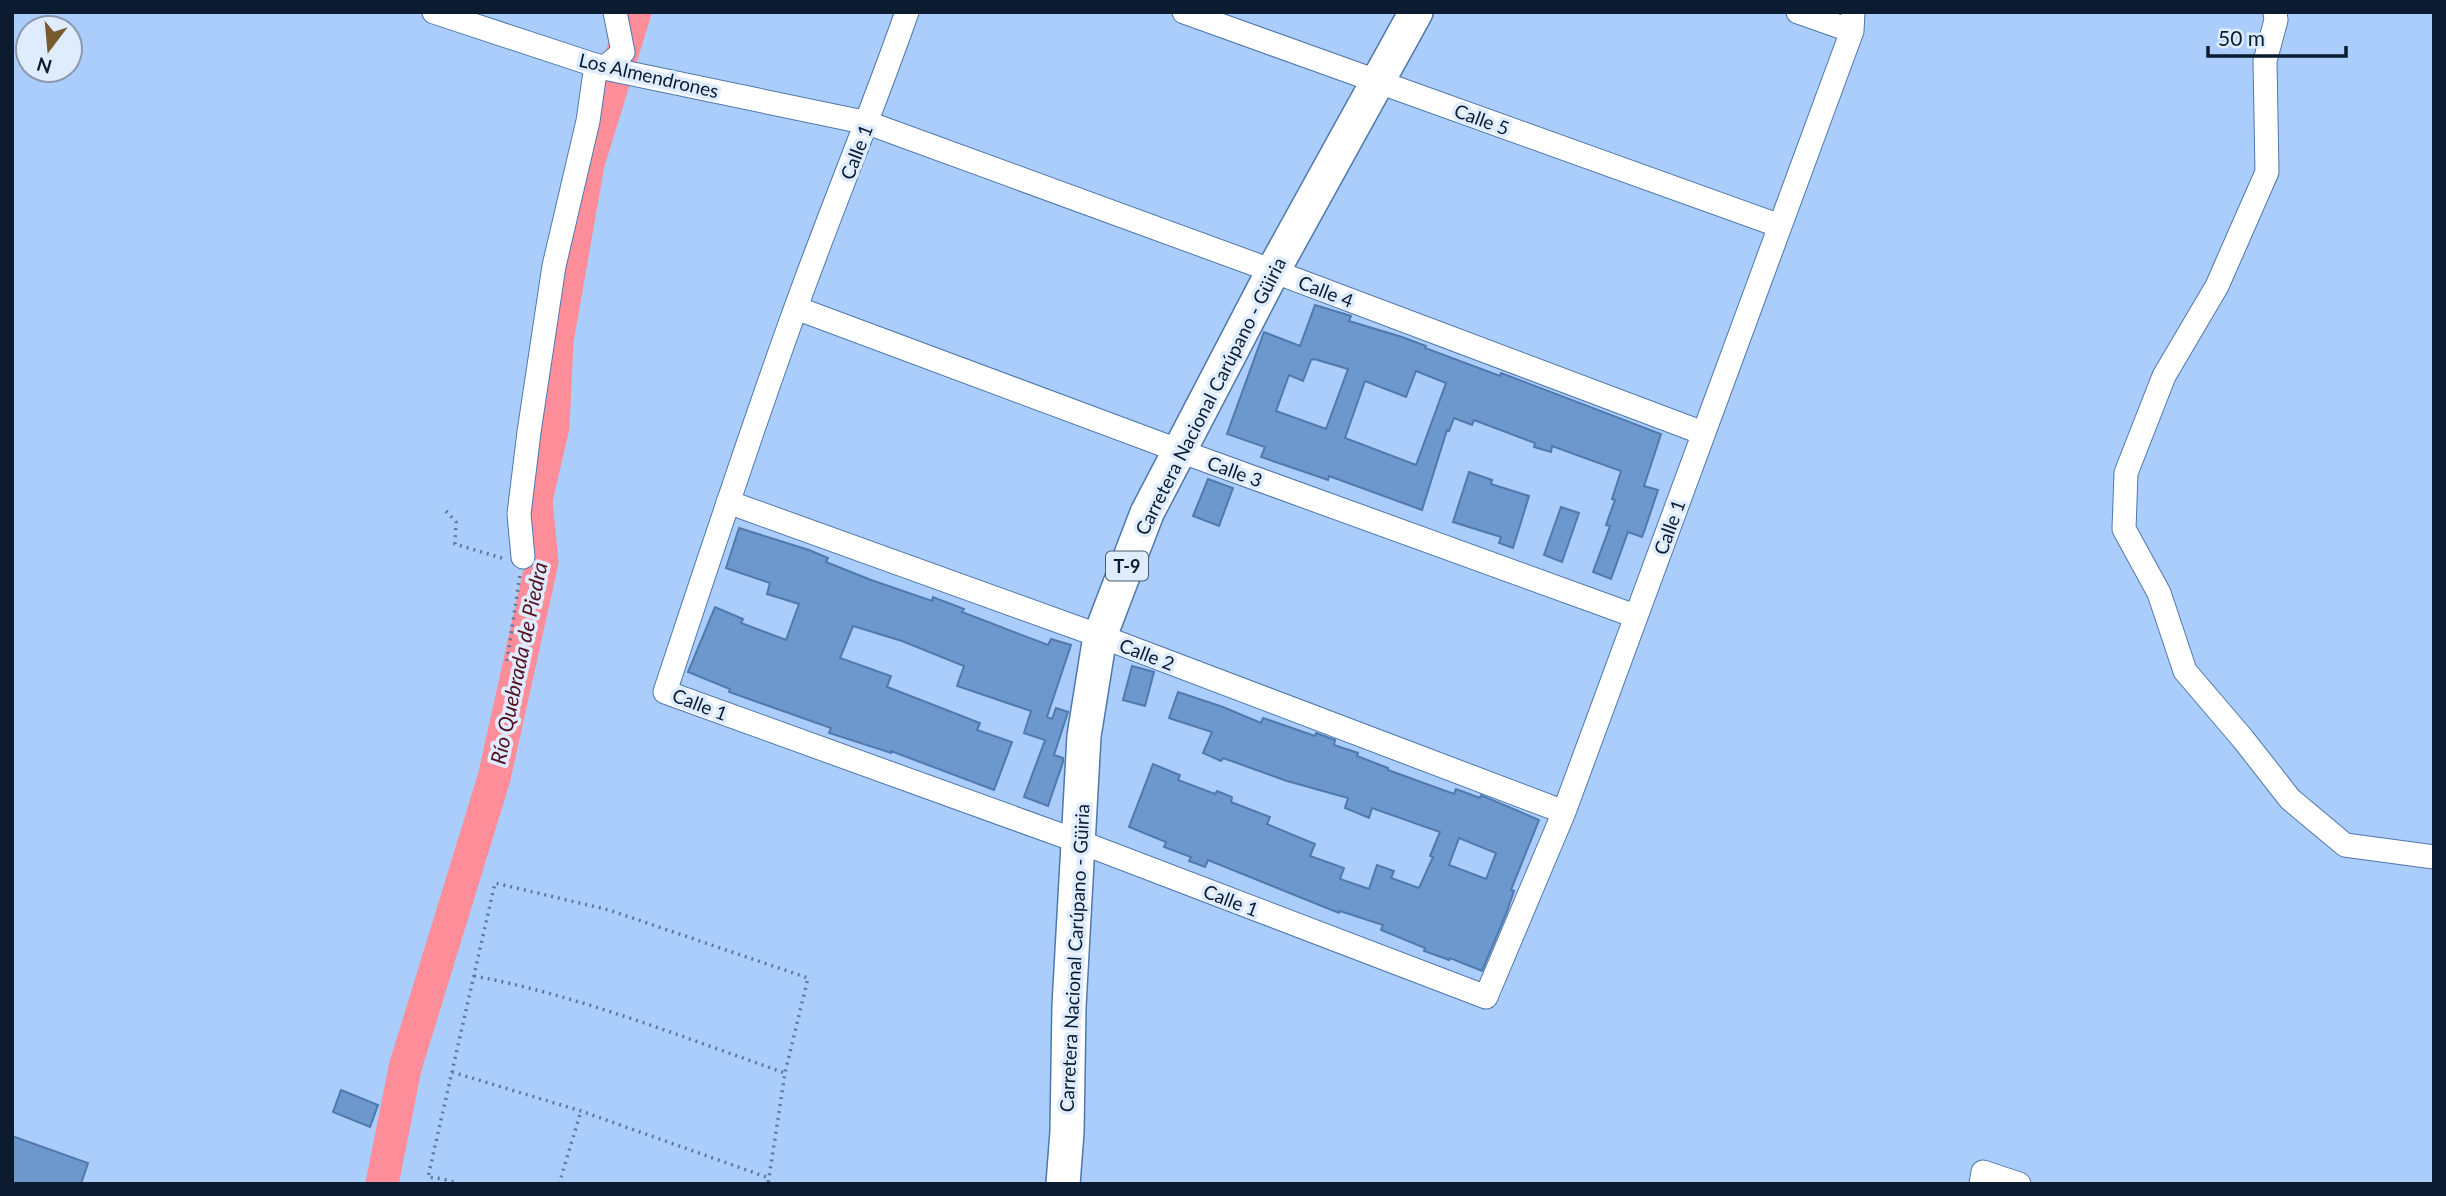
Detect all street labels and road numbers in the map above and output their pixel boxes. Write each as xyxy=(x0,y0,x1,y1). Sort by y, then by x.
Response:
street label: Los Almendrones xyxy=(577,48,721,102)
street label: Calle 5 xyxy=(1451,98,1513,140)
street label: Calle 1 xyxy=(835,121,877,183)
street label: Carretera Nacional Carúpano - Güiria xyxy=(1130,253,1290,539)
street label: Calle 4 xyxy=(1295,270,1357,312)
street label: Calle 3 xyxy=(1204,450,1266,492)
street label: Calle 1 xyxy=(1648,496,1690,558)
road number: T-9 xyxy=(1106,552,1148,580)
street label: Calle 2 xyxy=(1116,633,1178,675)
street label: Calle 1 xyxy=(669,683,731,725)
street label: Carretera Nacional Carúpano - Güiria xyxy=(1054,803,1094,1113)
street label: Calle 1 xyxy=(1200,879,1262,921)

